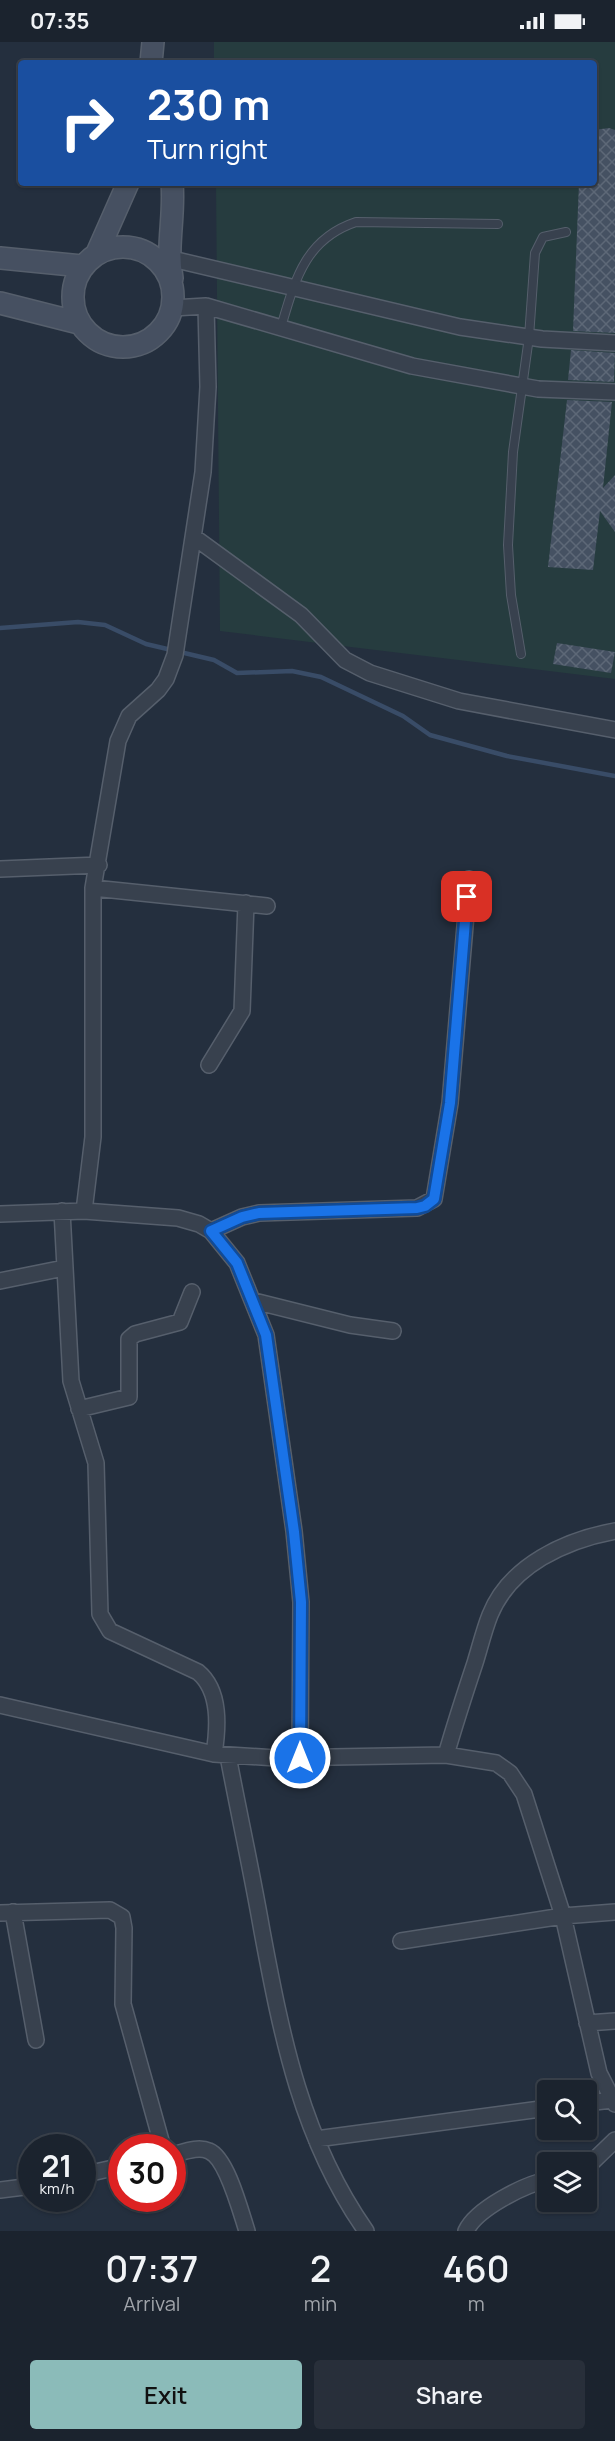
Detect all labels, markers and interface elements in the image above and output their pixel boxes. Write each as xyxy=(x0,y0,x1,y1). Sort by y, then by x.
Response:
text: 07:35 xyxy=(30,6,89,36)
text: 230 m xyxy=(147,75,270,133)
icon: right xyxy=(48,84,126,162)
text: Turn right xyxy=(147,130,268,167)
pin xyxy=(441,871,492,922)
icon: arrive xyxy=(450,880,483,913)
position arrow xyxy=(268,1726,332,1790)
map controls xyxy=(537,2080,597,2212)
button: search xyxy=(537,2080,597,2140)
speed limit sign: 30 xyxy=(108,2134,186,2212)
text: 21 xyxy=(41,2145,73,2186)
button: layers xyxy=(537,2152,597,2212)
text: km/h xyxy=(40,2178,74,2199)
text: 07:37 xyxy=(105,2244,198,2293)
text: 2 xyxy=(310,2244,331,2293)
text: 460 xyxy=(443,2244,510,2293)
text: Arrival xyxy=(123,2290,180,2317)
text: min xyxy=(304,2290,337,2317)
text: m xyxy=(468,2290,485,2317)
button: Exit xyxy=(30,2360,302,2429)
button: Share xyxy=(314,2360,585,2429)

